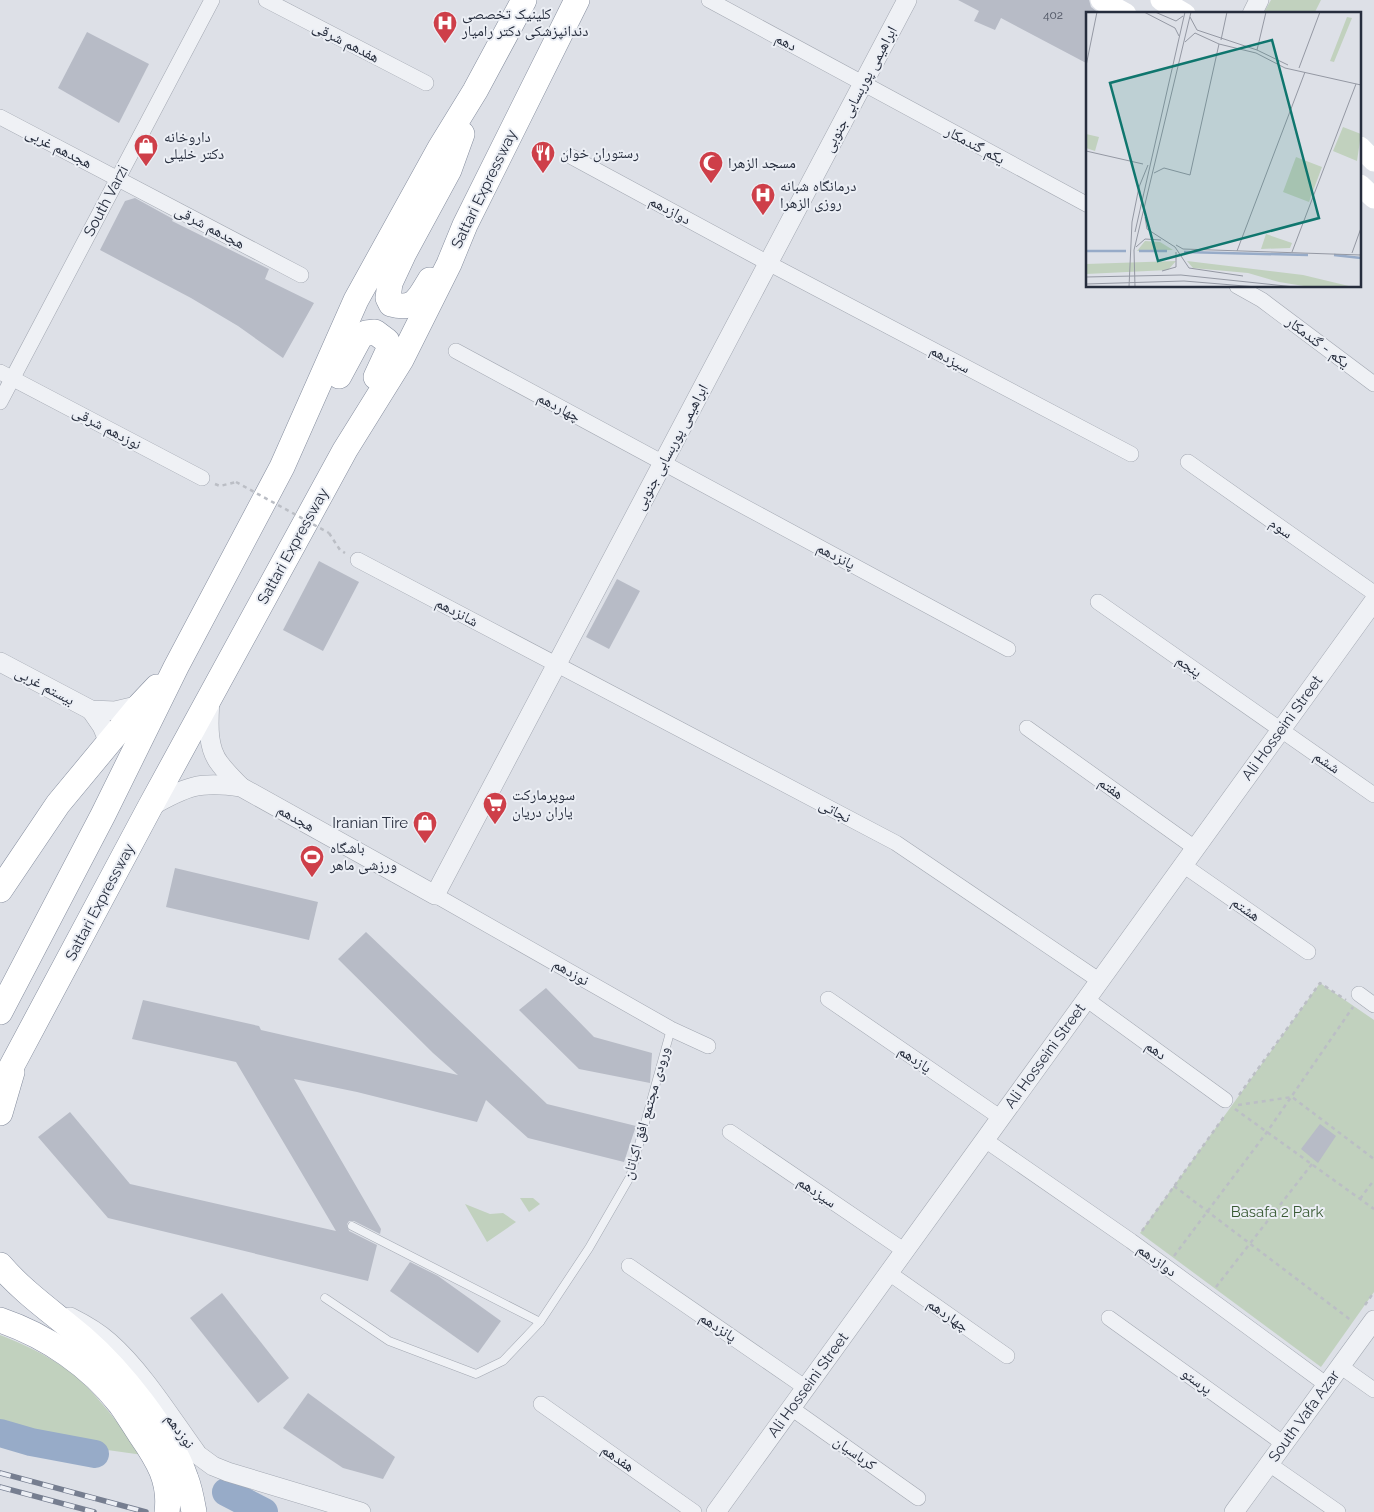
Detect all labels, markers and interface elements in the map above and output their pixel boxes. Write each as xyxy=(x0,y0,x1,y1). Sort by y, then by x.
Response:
place label: کلینیک تخصصی دندانپزشکی دکتر رامیار xyxy=(461,5,588,41)
house number: 402 xyxy=(1043,8,1063,22)
hospital icon: کلینیک تخصصی دندانپزشکی دکتر رامیار xyxy=(432,10,458,44)
inset map xyxy=(1086,12,1362,288)
street label: هفدهم شرقی xyxy=(309,18,382,67)
street label: ابراهیمی پوربسابی جنوبی xyxy=(819,23,902,156)
street label: دهم xyxy=(772,29,800,56)
street label: یکم گندمکار xyxy=(941,121,1008,169)
street label: هجدهم غربی xyxy=(22,124,95,173)
street label: Sattari Expressway xyxy=(447,127,521,251)
place label: داروخانه دکتر خلیلی xyxy=(164,128,224,164)
shop icon: داروخانه دکتر خلیلی xyxy=(133,133,159,167)
restaurant icon: رستوران خوان xyxy=(530,140,556,174)
place label: رستوران خوان xyxy=(560,144,639,163)
mosque icon: مسجد الزهرا xyxy=(698,150,724,184)
place label: مسجد الزهرا xyxy=(728,154,796,172)
street label: South Varzi xyxy=(80,163,132,239)
place label: درمانگاه شبانه روزی الزهرا xyxy=(780,177,856,213)
hospital icon: درمانگاه شبانه روزی الزهرا xyxy=(750,182,776,216)
street label: دوازدهم xyxy=(646,192,694,229)
street label: هجدهم شرقی xyxy=(171,201,248,254)
street label: یکم - گندمکار xyxy=(1281,312,1354,373)
street label: سیزدهم xyxy=(926,341,973,378)
street label: ابراهیمی پوربسابی جنوبی xyxy=(630,381,713,514)
street label: چهاردهم xyxy=(534,388,584,427)
street label: نوزدهم شرقی xyxy=(69,402,144,454)
street label: Sattari Expressway xyxy=(254,485,332,607)
street label: سوم xyxy=(1265,514,1296,543)
street label: پانزدهم xyxy=(813,538,858,574)
street label: شانزدهم xyxy=(432,593,481,632)
street label: پنجم xyxy=(1172,651,1205,682)
street label: بیستم غربی xyxy=(12,663,78,710)
street label: Ali Hosseini Street xyxy=(1238,672,1326,784)
street label: ششم xyxy=(1310,747,1344,778)
street label: هفتم xyxy=(1094,773,1127,804)
place label: سوپرمارکت یاران دریان xyxy=(512,786,575,822)
supermarket icon: سوپرمارکت یاران دریان xyxy=(482,791,508,825)
street label: نجاتی xyxy=(816,795,854,828)
street label: هجدهم xyxy=(274,800,318,837)
shop icon: Iranian Tire xyxy=(412,810,438,844)
place label: Iranian Tire xyxy=(332,814,408,832)
place label: باشگاه ورزشی ماهر xyxy=(329,839,397,875)
street label: Sattari Expressway xyxy=(62,840,138,964)
sports icon: باشگاه ورزشی ماهر xyxy=(299,844,325,878)
street label: هشتم xyxy=(1228,893,1264,926)
street label: نوزدهم xyxy=(549,955,592,990)
street label: Ali Hosseini Street xyxy=(1001,1000,1089,1112)
street label: دهم xyxy=(1141,1036,1170,1064)
street label: یازدهم xyxy=(894,1041,935,1078)
street label: ورودی مجتمع افق اکباتان xyxy=(618,1044,675,1182)
street label: سیزدهم xyxy=(794,1172,840,1212)
park label: Basafa 2 Park xyxy=(1231,1203,1323,1221)
street label: دوازدهم xyxy=(1133,1240,1180,1281)
street label: چهاردهم xyxy=(923,1294,973,1337)
street label: پانزدهم xyxy=(695,1308,740,1347)
street label: Ali Hosseini Street xyxy=(764,1329,852,1441)
street label: پرستو xyxy=(1178,1364,1216,1398)
street label: South Vafa Azar xyxy=(1265,1366,1344,1465)
street label: نوزدهم xyxy=(161,1410,199,1453)
street label: کرباسیان xyxy=(830,1432,880,1475)
street label: هفدهم xyxy=(597,1440,638,1477)

